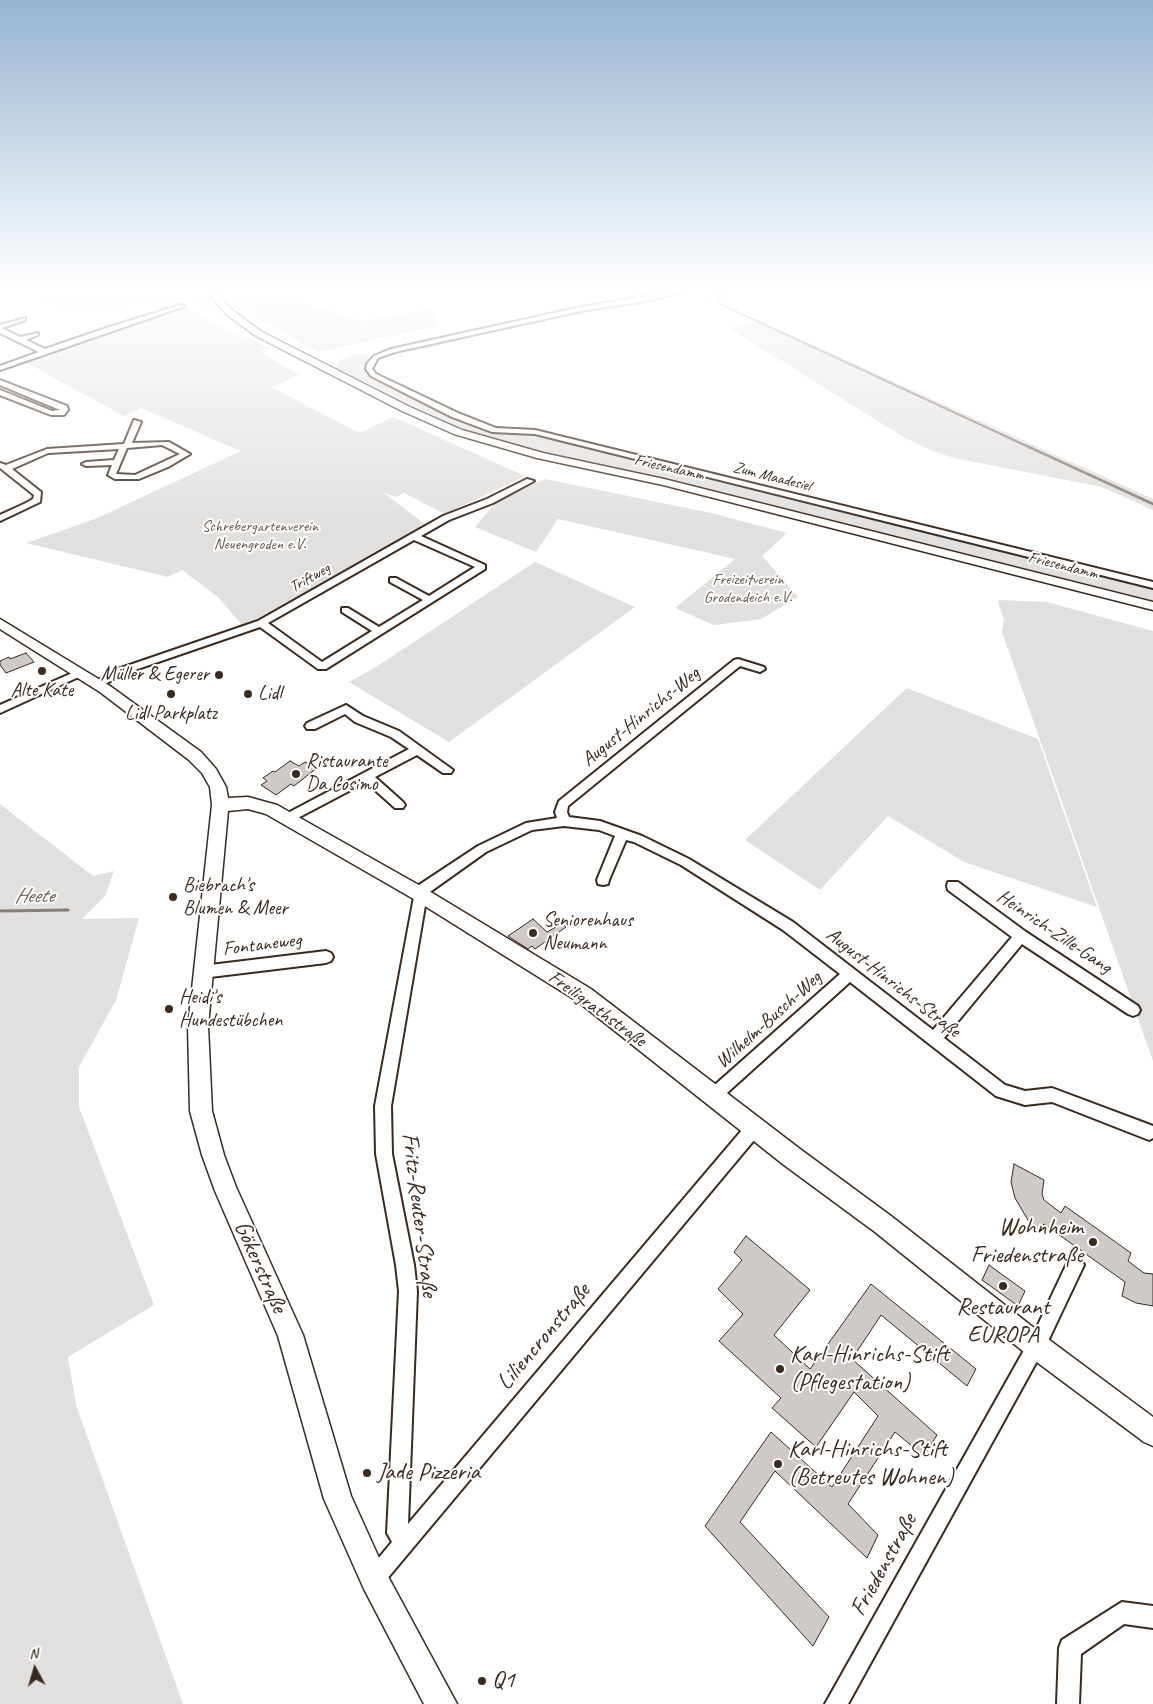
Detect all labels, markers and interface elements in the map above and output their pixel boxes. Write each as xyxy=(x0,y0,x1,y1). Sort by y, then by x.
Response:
street label: Friesendamm xyxy=(632,451,706,485)
street label: Zum Maadesiel xyxy=(731,458,813,496)
park label: Schrebergartenverein Neuengroden e.V. xyxy=(202,517,318,555)
street label: Friesendamm xyxy=(1026,548,1100,584)
street label: Triftweg xyxy=(286,559,334,597)
park label: Freizeitverein Grodendeich e.V. xyxy=(704,570,792,608)
street label: August-Hinrichs-Weg xyxy=(577,662,705,772)
place label: Müller & Egerer xyxy=(101,663,209,687)
marker: Alte Kate xyxy=(36,665,48,677)
marker: Müller & Egerer xyxy=(213,669,225,681)
place label: Alte Kate xyxy=(11,679,73,703)
place label: Lidl xyxy=(258,682,282,706)
marker: Lidl Parkplatz xyxy=(165,688,177,700)
marker: Lidl xyxy=(242,688,254,700)
place label: Lidl Parkplatz xyxy=(125,702,217,726)
place label: Ristaurante Da Cosimo xyxy=(306,750,387,797)
marker: Ristaurante Da Cosimo xyxy=(290,768,302,780)
place label: Biebrach's Blumen & Meer xyxy=(183,874,288,921)
water label: Heete xyxy=(14,883,54,909)
street label: Heinrich-Zille-Gang xyxy=(992,885,1116,979)
marker: Biebrach's Blumen & Meer xyxy=(167,891,179,903)
place label: Seniorenhaus Neumann xyxy=(543,909,633,956)
street label: August-Hinrichs-Straße xyxy=(821,923,965,1043)
marker: Seniorenhaus Neumann xyxy=(527,927,539,939)
street label: Fontaneweg xyxy=(221,928,303,962)
street label: Freiligrathstraße xyxy=(543,965,651,1053)
street label: Wilhelm-Busch-Weg xyxy=(711,966,827,1074)
place label: Heidi's Hundestübchen xyxy=(179,986,282,1033)
marker: Heidi's Hundestübchen xyxy=(163,1003,175,1015)
street label: Fritz-Reuter-Straße xyxy=(395,1131,443,1299)
place label: Wohnheim Friedenstraße xyxy=(971,1214,1083,1270)
street label: Gökerstraße xyxy=(227,1217,293,1317)
marker: Wohnheim Friedenstraße xyxy=(1087,1236,1099,1248)
street label: Liliencronstraße xyxy=(491,1278,597,1396)
marker: Restaurant EUROPA xyxy=(997,1280,1009,1292)
place label: Restaurant EUROPA xyxy=(957,1294,1049,1350)
place label: Karl-Hinrichs-Stift (Pflegestation) xyxy=(790,1341,949,1397)
marker: Karl-Hinrichs-Stift (Pflegestation) xyxy=(774,1363,786,1375)
place label: Karl-Hinrichs-Stift (Betreutes Wohnen) xyxy=(788,1436,953,1492)
marker: Karl-Hinrichs-Stift (Betreutes Wohnen) xyxy=(772,1458,784,1470)
place label: Jade Pizzeria xyxy=(377,1459,480,1487)
marker: Jade Pizzeria xyxy=(361,1467,373,1479)
street label: Friedenstraße xyxy=(844,1509,924,1621)
north arrow xyxy=(10,1644,60,1694)
text: N xyxy=(28,1645,39,1662)
place label: Q1 xyxy=(492,1667,515,1695)
marker: Q1 xyxy=(476,1675,488,1687)

